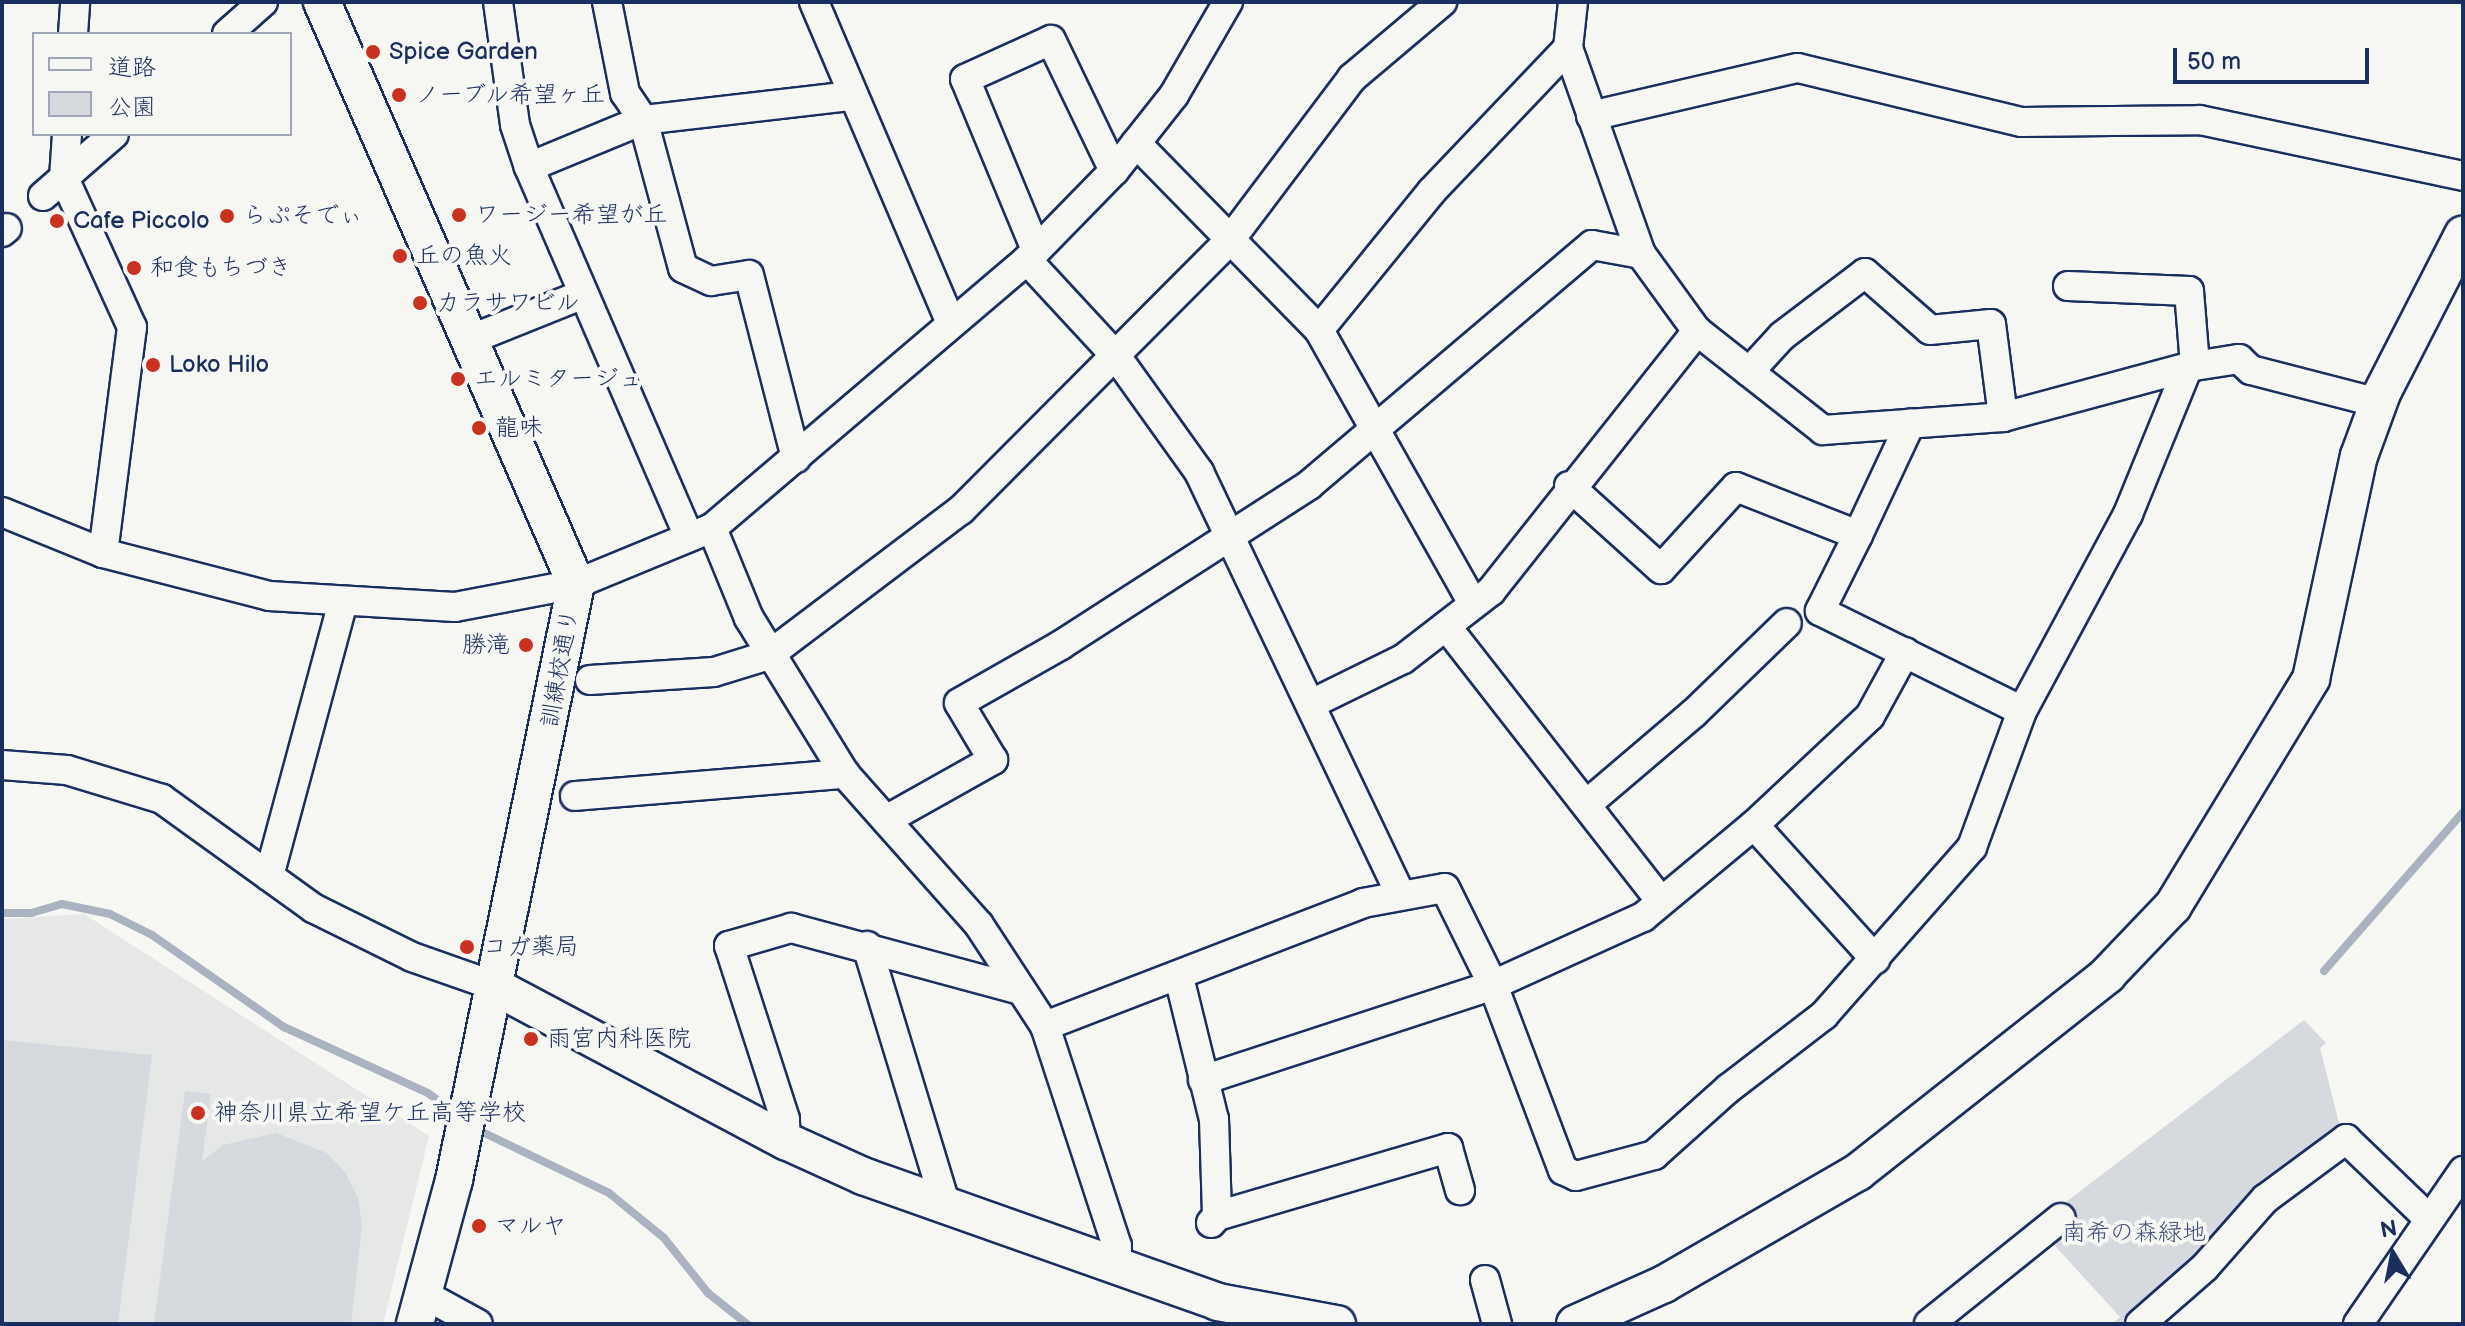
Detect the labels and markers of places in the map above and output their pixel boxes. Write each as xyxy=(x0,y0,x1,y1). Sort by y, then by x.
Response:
place label: Spice Garden xyxy=(389,38,538,66)
marker: Spice Garden xyxy=(364,43,382,61)
place label: ノーブル希望ヶ丘 xyxy=(415,81,607,109)
marker: ノーブル希望ヶ丘 xyxy=(390,86,408,104)
place label: ワージー希望が丘 xyxy=(475,201,667,229)
place label: らぷそでぃ xyxy=(243,202,363,230)
marker: ワージー希望が丘 xyxy=(450,206,468,224)
place label: Cafe Piccolo xyxy=(73,207,210,235)
marker: らぷそでぃ xyxy=(218,207,236,225)
marker: Cafe Piccolo xyxy=(48,212,66,230)
place label: 丘の魚火 xyxy=(416,242,512,270)
marker: 丘の魚火 xyxy=(391,247,409,265)
place label: 和食もちづき xyxy=(150,254,294,282)
marker: 和食もちづき xyxy=(125,259,143,277)
place label: カラサワビル xyxy=(436,289,580,317)
marker: カラサワビル xyxy=(411,294,429,312)
place label: Loko Hilo xyxy=(169,351,269,379)
marker: Loko Hilo xyxy=(144,356,162,374)
place label: エルミタージュ xyxy=(474,365,642,393)
marker: エルミタージュ xyxy=(449,370,467,388)
place label: 龍味 xyxy=(495,414,543,442)
marker: 龍味 xyxy=(470,419,488,437)
place label: 勝滝 xyxy=(462,631,510,659)
marker: 勝滝 xyxy=(517,636,535,654)
place label: コガ薬局 xyxy=(483,933,579,961)
marker: コガ薬局 xyxy=(458,938,476,956)
place label: 雨宮内科医院 xyxy=(547,1025,691,1053)
marker: 雨宮内科医院 xyxy=(522,1030,540,1048)
place label: 神奈川県立希望ケ丘高等学校 xyxy=(214,1099,526,1127)
marker: 神奈川県立希望ケ丘高等学校 xyxy=(189,1104,207,1122)
place label: マルヤ xyxy=(495,1212,567,1240)
marker: マルヤ xyxy=(470,1217,488,1235)

